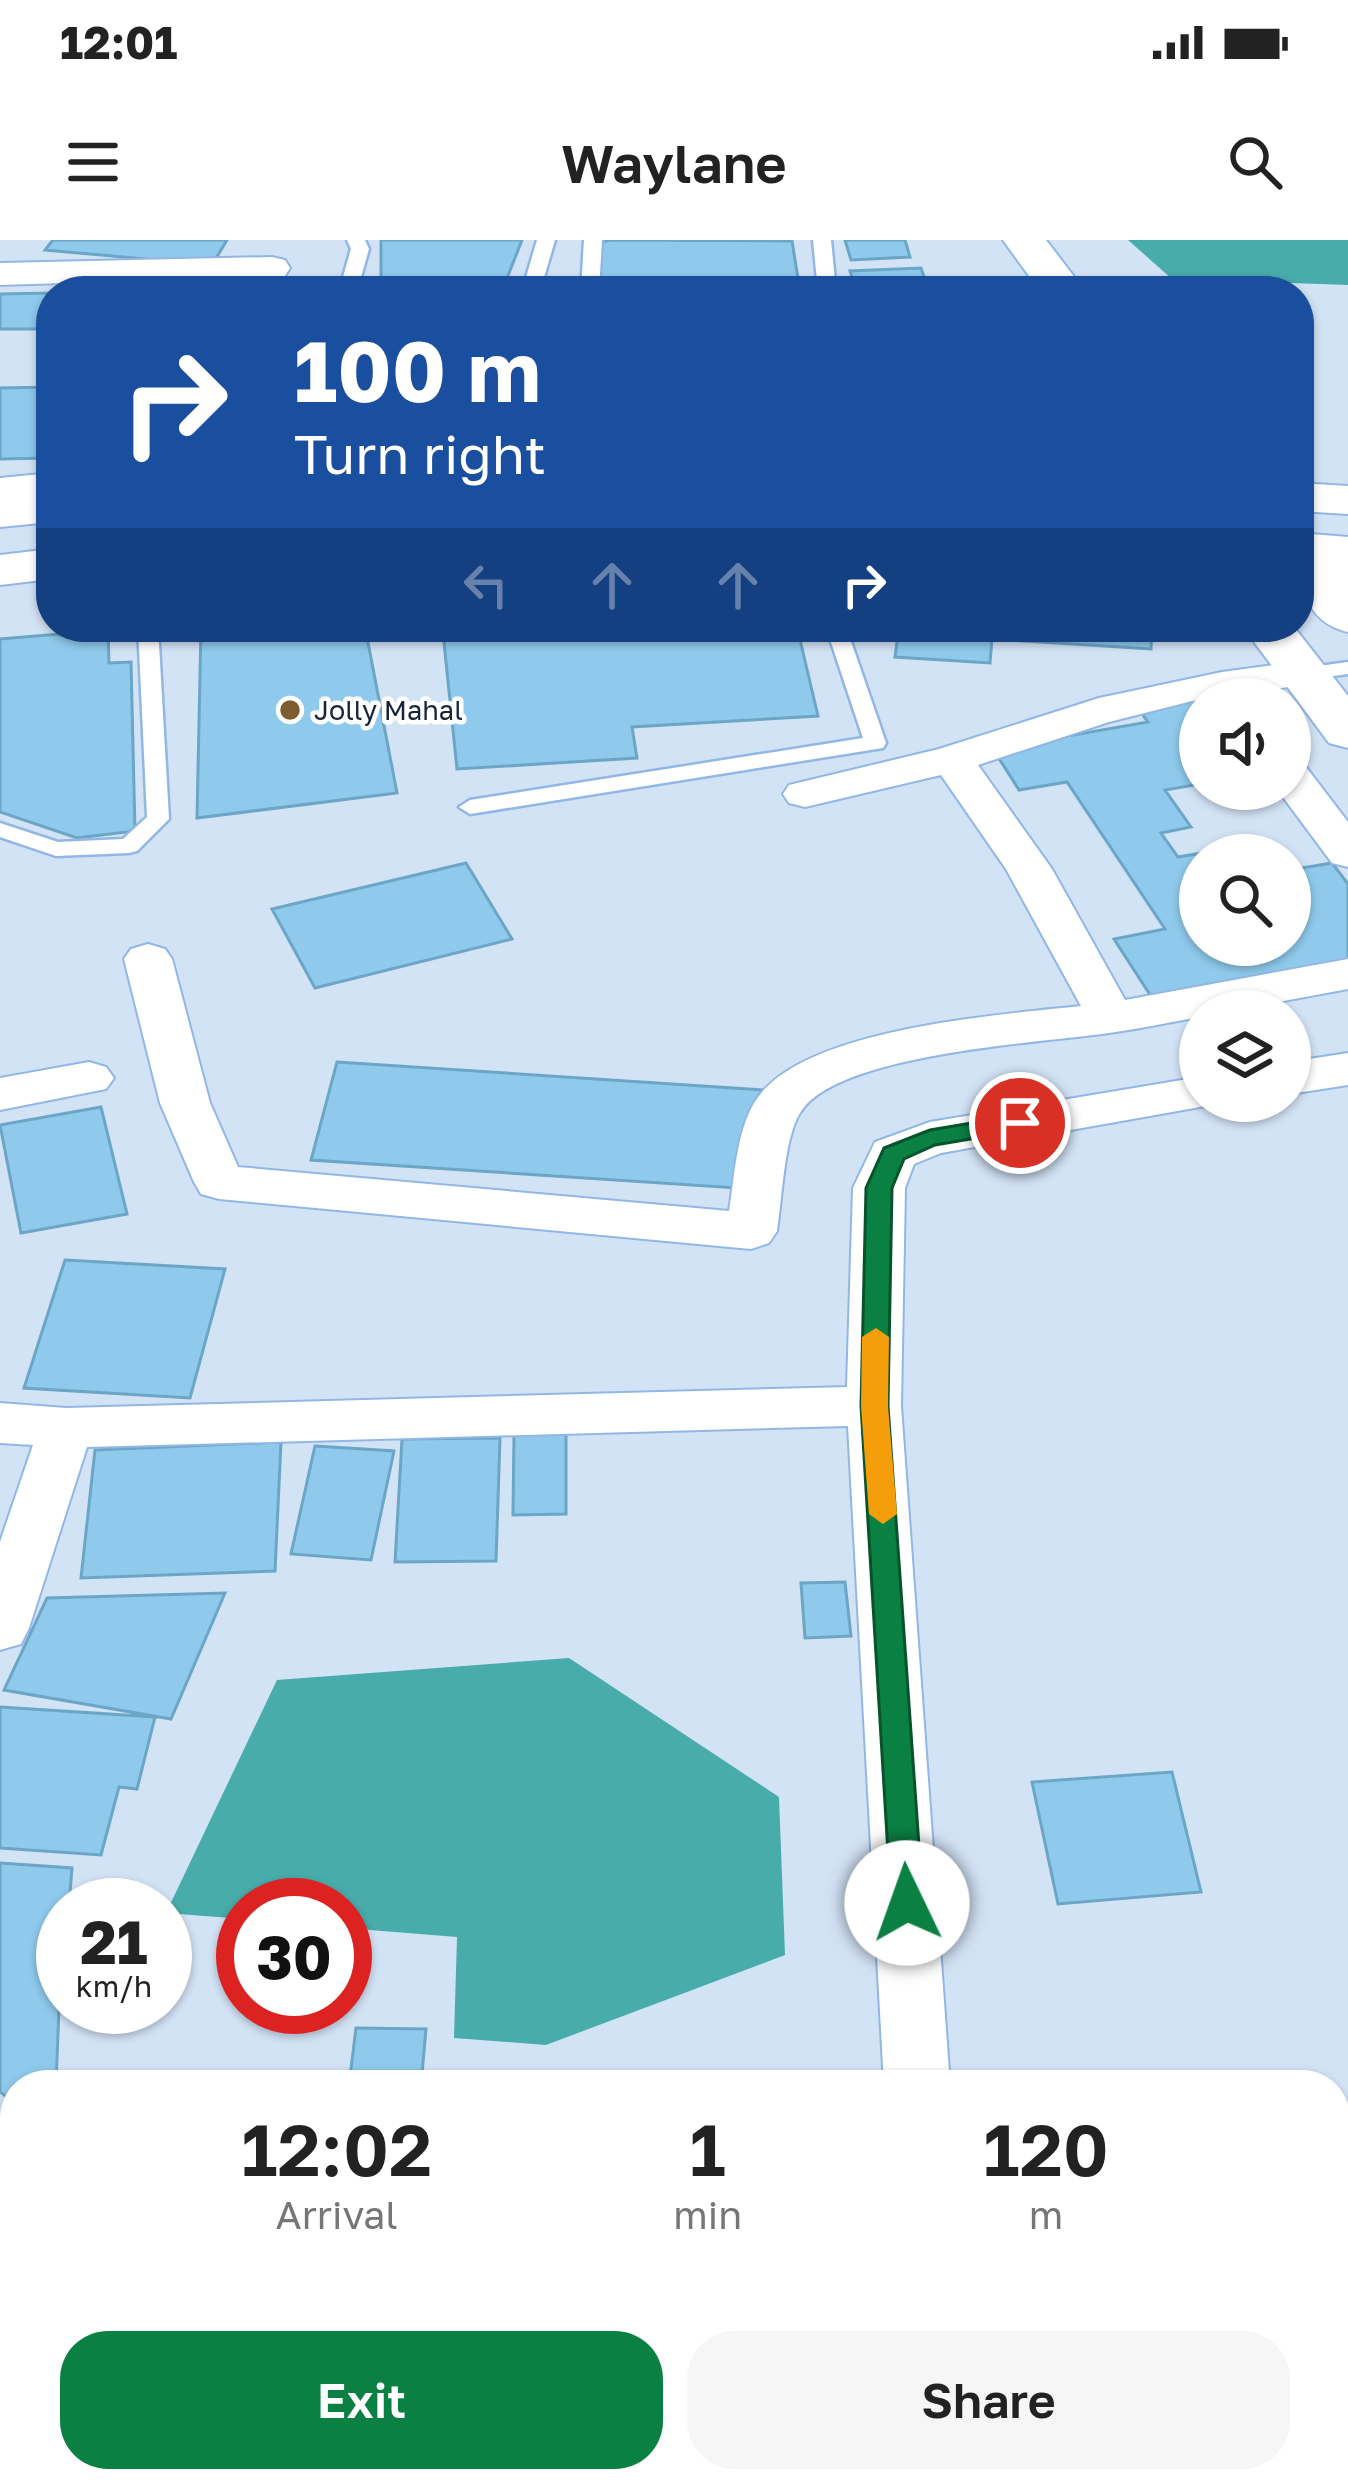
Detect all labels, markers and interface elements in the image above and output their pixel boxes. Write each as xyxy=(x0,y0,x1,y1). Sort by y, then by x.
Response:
text: 12:01 xyxy=(60,15,177,69)
icon: menu xyxy=(60,129,126,195)
icon: search xyxy=(1222,129,1288,195)
text: Waylane xyxy=(561,130,787,195)
text: 100 m xyxy=(294,320,541,420)
icon: right xyxy=(96,324,252,480)
text: Turn right xyxy=(294,421,546,486)
icon: left xyxy=(453,552,519,618)
icon: ahead xyxy=(579,552,645,618)
icon: ahead xyxy=(705,552,771,618)
icon: right xyxy=(831,552,897,618)
map controls xyxy=(1179,678,1311,1122)
button: sound xyxy=(1179,678,1311,810)
place label: Jolly Mahal xyxy=(314,694,463,726)
marker: Jolly Mahal xyxy=(277,697,303,723)
button: search xyxy=(1179,834,1311,966)
button: layers xyxy=(1179,990,1311,1122)
pin xyxy=(969,1072,1071,1174)
icon: arrive xyxy=(987,1090,1053,1156)
position arrow xyxy=(844,1840,970,1966)
speed limit sign: 30 xyxy=(216,1878,372,2034)
text: 21 xyxy=(80,1905,148,1977)
text: km/h xyxy=(76,1968,152,2004)
text: 12:02 xyxy=(241,2105,432,2192)
text: 1 xyxy=(690,2105,726,2192)
text: 120 xyxy=(983,2105,1109,2192)
text: Arrival xyxy=(276,2191,398,2238)
text: min xyxy=(673,2191,742,2238)
text: m xyxy=(1029,2191,1063,2238)
button: Exit xyxy=(60,2331,663,2469)
button: Share xyxy=(687,2331,1290,2469)

